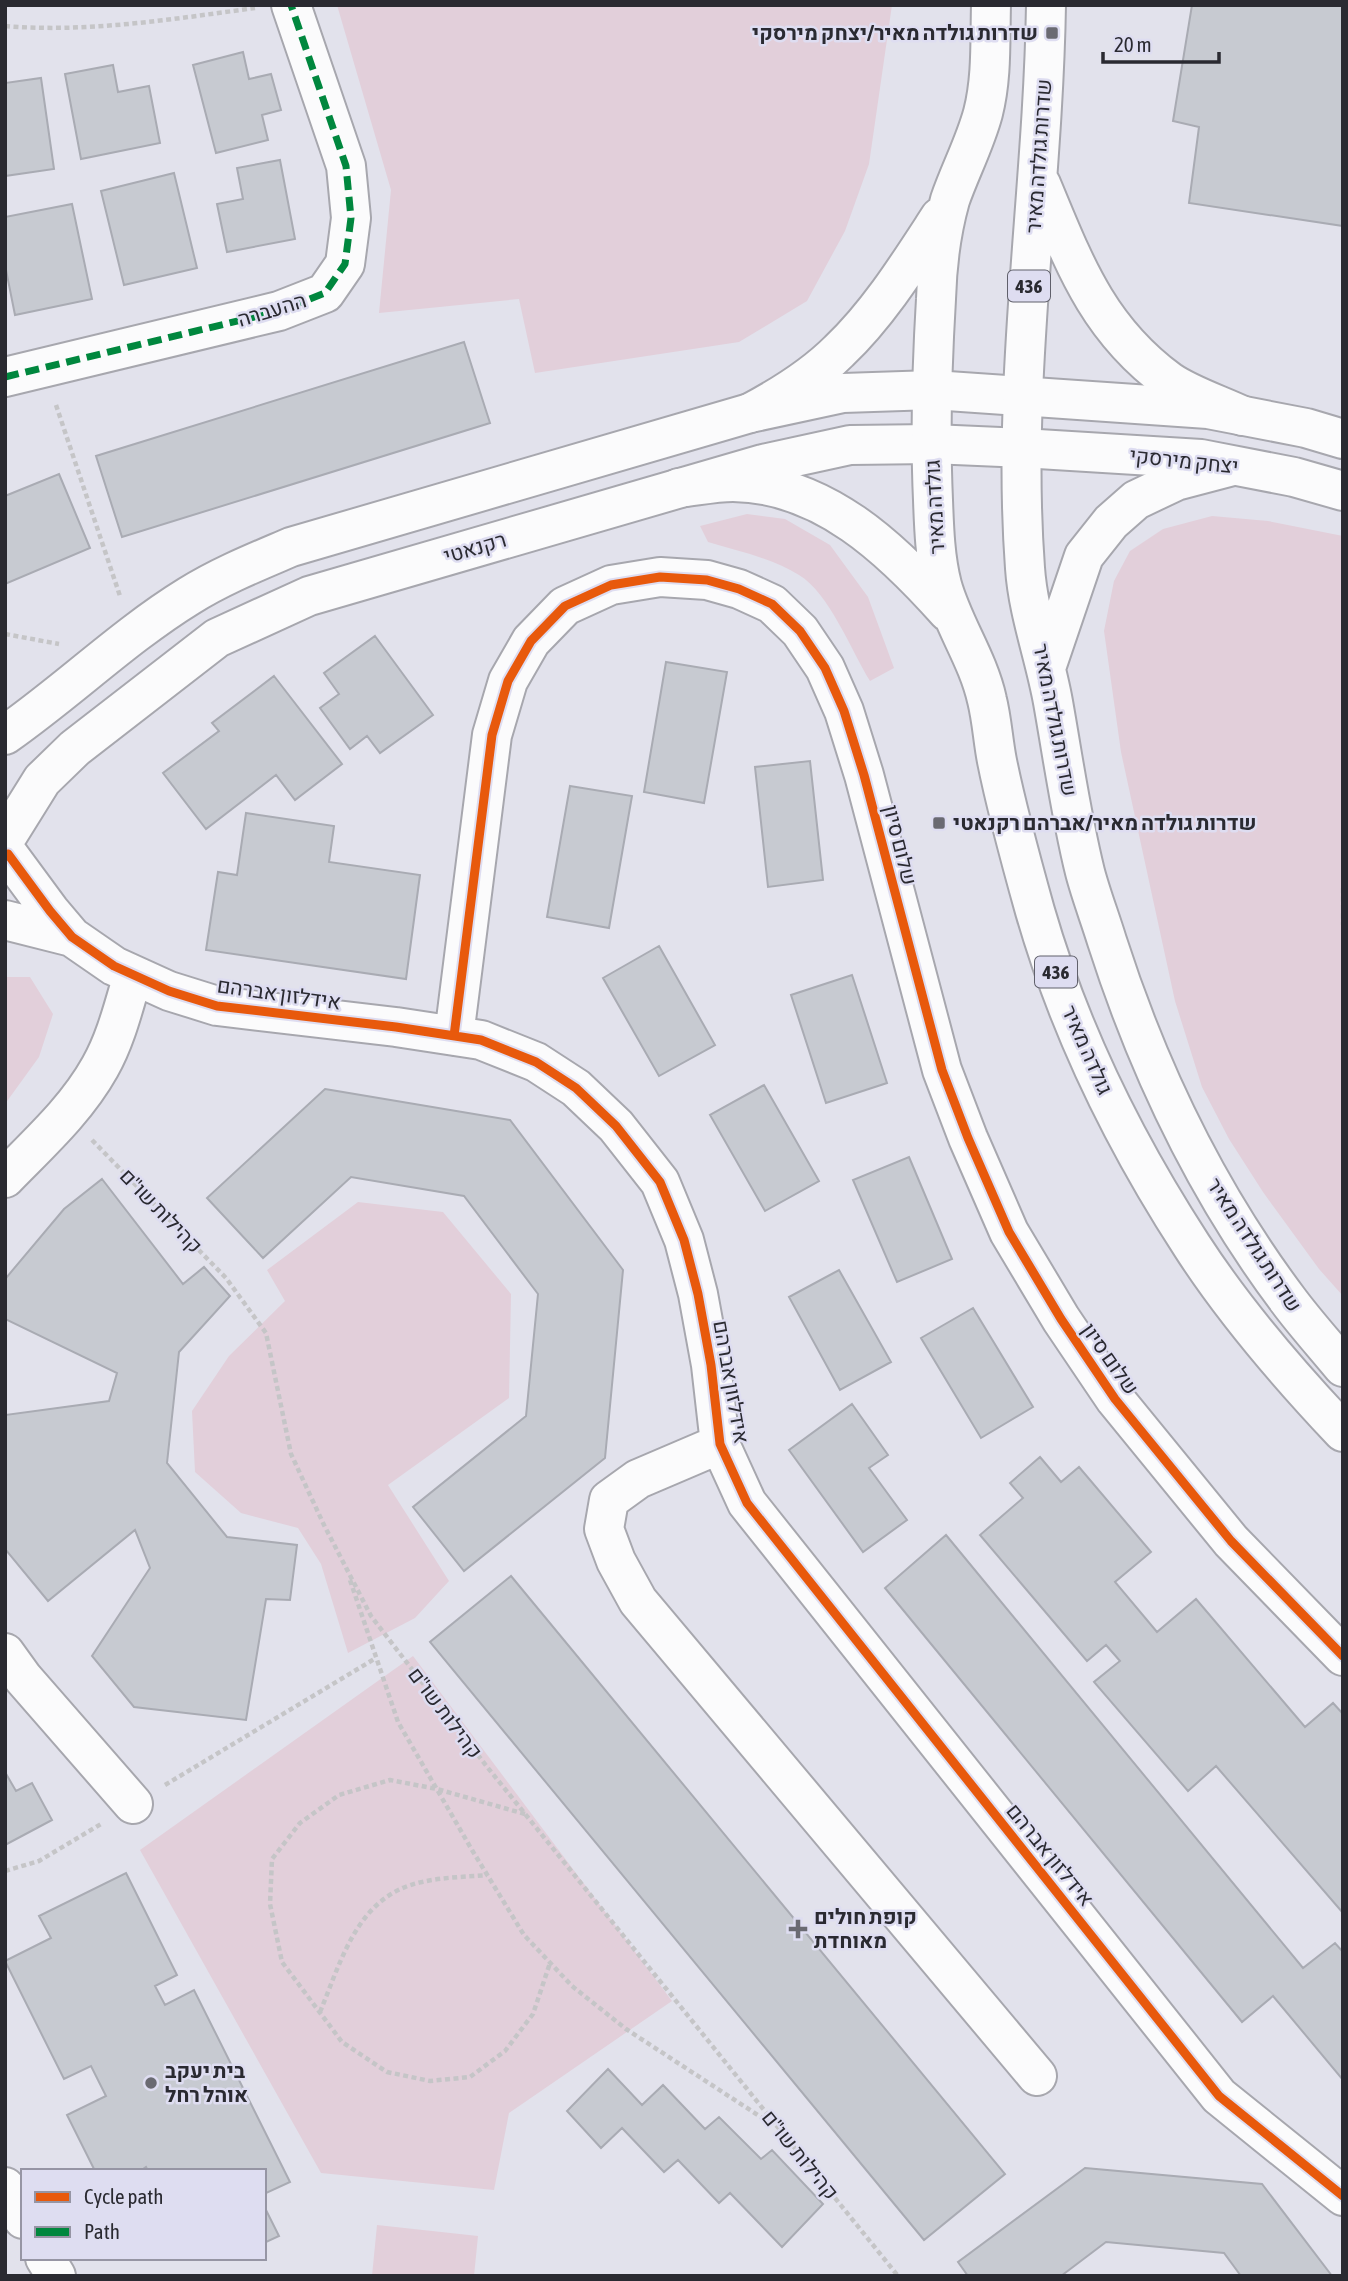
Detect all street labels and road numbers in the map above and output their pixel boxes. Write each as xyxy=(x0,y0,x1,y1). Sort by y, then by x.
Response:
street label: שדרות גולדה מאיר xyxy=(1021,78,1055,234)
road number: 436 xyxy=(1008,270,1050,302)
street label: ההעברה xyxy=(234,287,309,331)
street label: יצחק מירסקי xyxy=(1129,442,1240,478)
street label: גולדה מאיר xyxy=(920,459,948,555)
street label: רקנאטי xyxy=(441,527,509,567)
street label: שדרות גולדה מאיר xyxy=(1029,642,1083,798)
street label: שלום סיון xyxy=(879,802,923,887)
road number: 436 xyxy=(1035,956,1077,988)
street label: אידלזון אברהם xyxy=(216,972,343,1014)
street label: גולדה מאיר xyxy=(1058,1001,1118,1098)
street label: קהילות שו"ם xyxy=(116,1163,208,1257)
street label: שדרות גולדה מאיר xyxy=(1203,1173,1307,1316)
street label: אידלזון אברהם xyxy=(709,1318,755,1445)
street label: שלום סיון xyxy=(1078,1318,1144,1399)
street label: קהילות שו"ם xyxy=(404,1662,488,1763)
street label: אידלזון אברהם xyxy=(1002,1798,1099,1910)
street label: קהילות שו"ם xyxy=(758,2105,844,2204)

